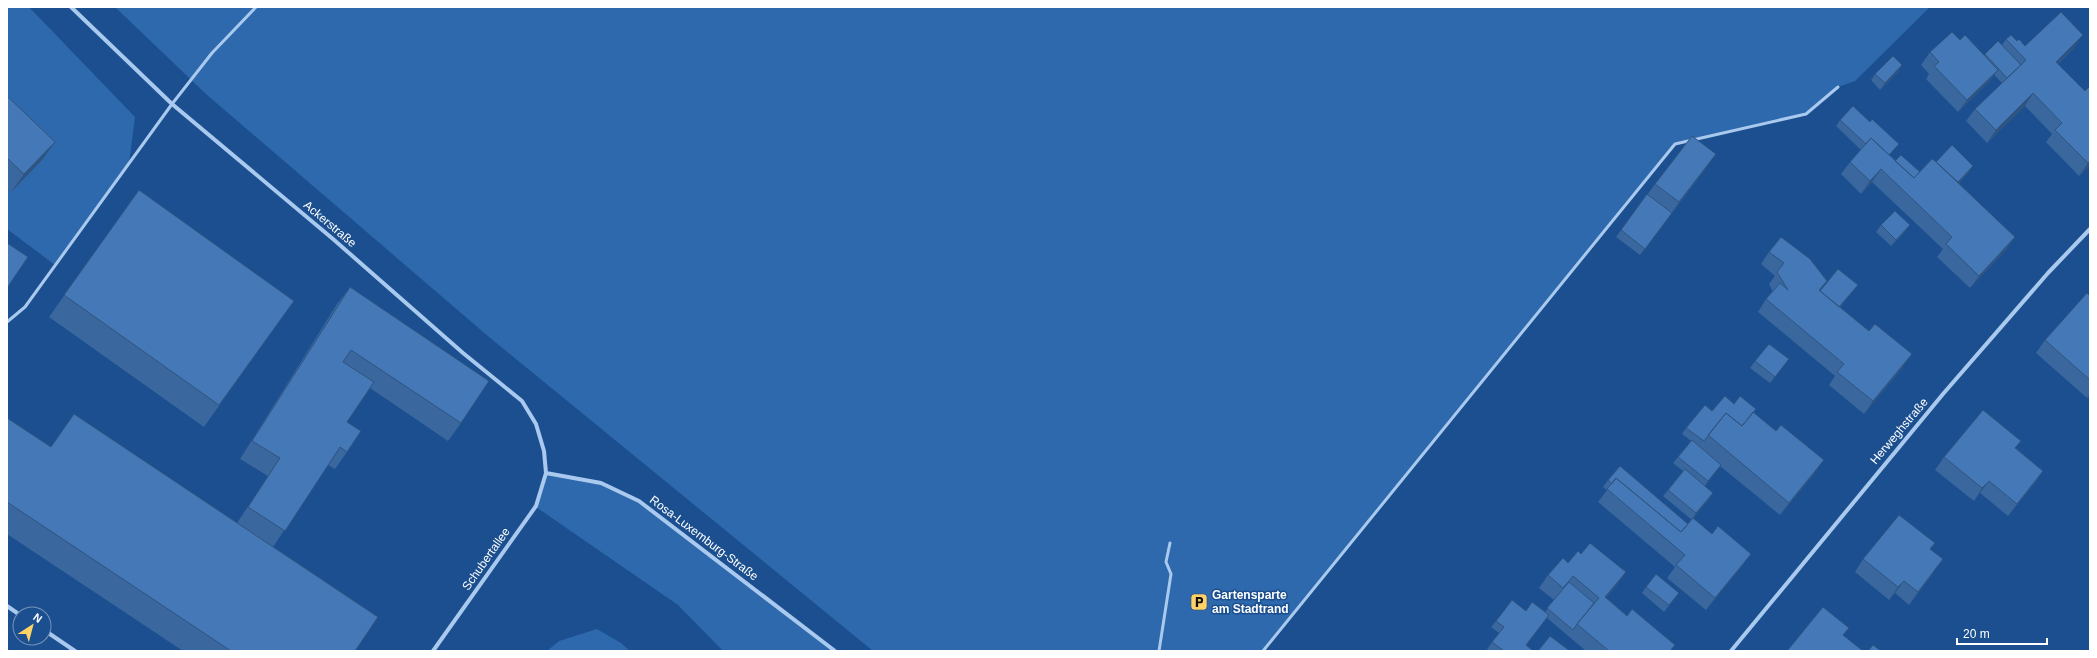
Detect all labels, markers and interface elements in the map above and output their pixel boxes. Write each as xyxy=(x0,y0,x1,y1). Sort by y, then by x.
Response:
street label: Ackerstraße xyxy=(301,198,360,250)
street label: Herweghstraße xyxy=(1867,395,1931,467)
street label: Rosa-Luxemburg-Straße xyxy=(647,493,761,584)
street label: Schubertallee xyxy=(459,525,513,593)
place label: Gartensparte am Stadtrand xyxy=(1212,588,1289,616)
parking icon: Gartensparte am Stadtrand xyxy=(1189,592,1209,612)
north arrow xyxy=(12,606,52,646)
text: N xyxy=(31,611,45,625)
scale bar xyxy=(1957,620,2047,646)
text: 20 m xyxy=(1963,627,1990,641)

